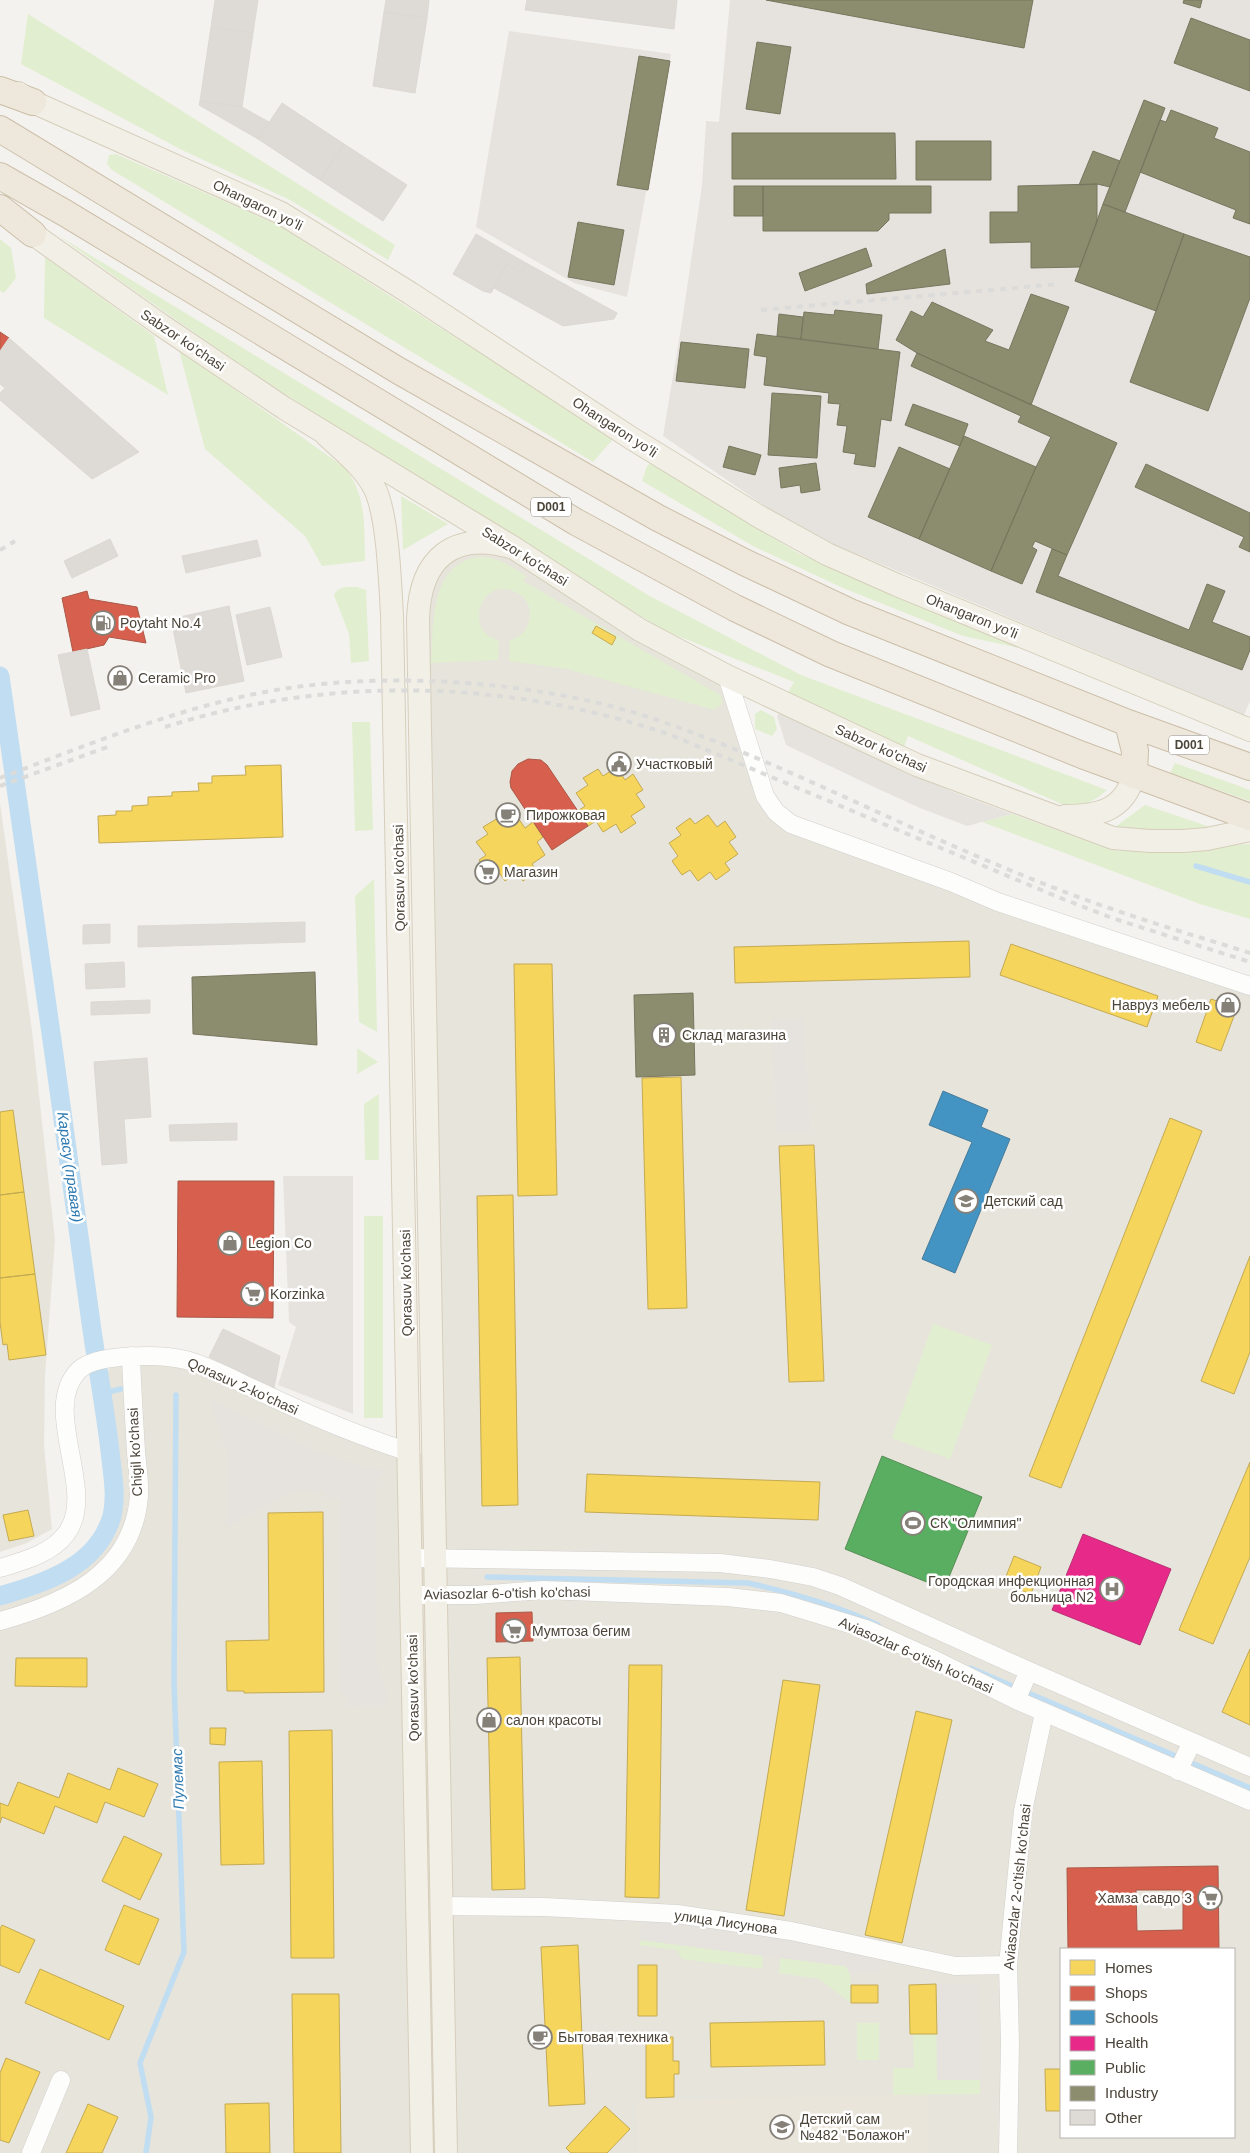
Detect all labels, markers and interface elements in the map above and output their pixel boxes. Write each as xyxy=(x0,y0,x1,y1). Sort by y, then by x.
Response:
street label: Ohangaron yoʻli xyxy=(210,176,306,234)
street label: Sabzor ko'chasi xyxy=(138,306,228,374)
street label: Ohangaron yoʻli xyxy=(570,394,660,460)
road number: D001 xyxy=(531,498,571,516)
street label: Sabzor ko'chasi xyxy=(479,523,571,589)
street label: Ohangaron yoʻli xyxy=(924,590,1020,642)
fuel station icon: Poytaht No.4 xyxy=(90,610,116,636)
place label: Poytaht No.4 xyxy=(120,615,201,631)
shop icon: Ceramic Pro xyxy=(107,665,133,691)
place label: Ceramic Pro xyxy=(138,670,216,686)
street label: Sabzor ko'chasi xyxy=(833,721,929,775)
road number: D001 xyxy=(1169,736,1209,754)
public building icon: Участковый xyxy=(606,751,632,777)
place label: Участковый xyxy=(636,756,713,772)
cafe icon: Пирожковая xyxy=(495,802,521,828)
place label: Пирожковая xyxy=(526,807,605,823)
street label: Qorasuv ko'chasi xyxy=(390,824,408,932)
supermarket icon: Магазин xyxy=(474,859,500,885)
place label: Магазин xyxy=(504,864,558,880)
shop icon: Навруз мебель xyxy=(1215,992,1241,1018)
place label: Навруз мебель xyxy=(1112,997,1210,1013)
building icon: Склад магазина xyxy=(651,1022,677,1048)
place label: Склад магазина xyxy=(682,1027,786,1043)
water label: Карасу (правая) xyxy=(54,1110,87,1223)
school or university icon: Детский сад xyxy=(953,1188,979,1214)
place label: Детский сад xyxy=(984,1193,1063,1209)
street label: Qorasuv ko'chasi xyxy=(397,1229,415,1337)
shop icon: Legion Co xyxy=(217,1230,243,1256)
place label: Legion Co xyxy=(248,1235,312,1251)
supermarket icon: Korzinka xyxy=(240,1281,266,1307)
place label: Korzinka xyxy=(270,1286,325,1302)
street label: Qorasuv 2-koʻchasi xyxy=(185,1354,301,1418)
street label: Chigil ko'chasi xyxy=(125,1407,145,1497)
sports icon: СК "Олимпия" xyxy=(900,1510,926,1536)
place label: СК "Олимпия" xyxy=(930,1515,1021,1531)
place label: Городская инфекционная больница N2 xyxy=(928,1573,1094,1605)
hospital icon: Городская инфекционная больница N2 xyxy=(1099,1576,1125,1602)
street label: Aviasozlar 6-o'tish ko'chasi xyxy=(423,1584,591,1602)
street label: Aviasozlar 6-o'tish ko'chasi xyxy=(836,1614,996,1696)
supermarket icon: Мумтоза бегим xyxy=(501,1618,527,1644)
place label: Мумтоза бегим xyxy=(532,1623,630,1639)
street label: Qorasuv ko'chasi xyxy=(404,1634,422,1742)
shop icon: салон красоты xyxy=(476,1707,502,1733)
place label: салон красоты xyxy=(506,1712,601,1728)
water label: Пулемас xyxy=(168,1748,187,1810)
street label: Aviasozlar 2-o'tish ko'chasi xyxy=(1000,1803,1034,1971)
supermarket icon: Хамза савдо 3 xyxy=(1197,1885,1223,1911)
place label: Хамза савдо 3 xyxy=(1098,1890,1192,1906)
street label: улица Лисунова xyxy=(673,1907,779,1937)
legend xyxy=(1060,1948,1235,2138)
text: Homes xyxy=(1105,1959,1153,1976)
text: Shops xyxy=(1105,1984,1148,2001)
text: Schools xyxy=(1105,2009,1158,2026)
cafe icon: Бытовая техника xyxy=(527,2024,553,2050)
place label: Бытовая техника xyxy=(558,2029,669,2045)
text: Health xyxy=(1105,2034,1148,2051)
text: Public xyxy=(1105,2059,1146,2076)
text: Industry xyxy=(1105,2084,1159,2101)
text: Other xyxy=(1105,2109,1143,2126)
place label: Детский сам №482 "Болажон" xyxy=(800,2111,910,2143)
school or university icon: Детский сам №482 "Болажон" xyxy=(769,2114,795,2140)

